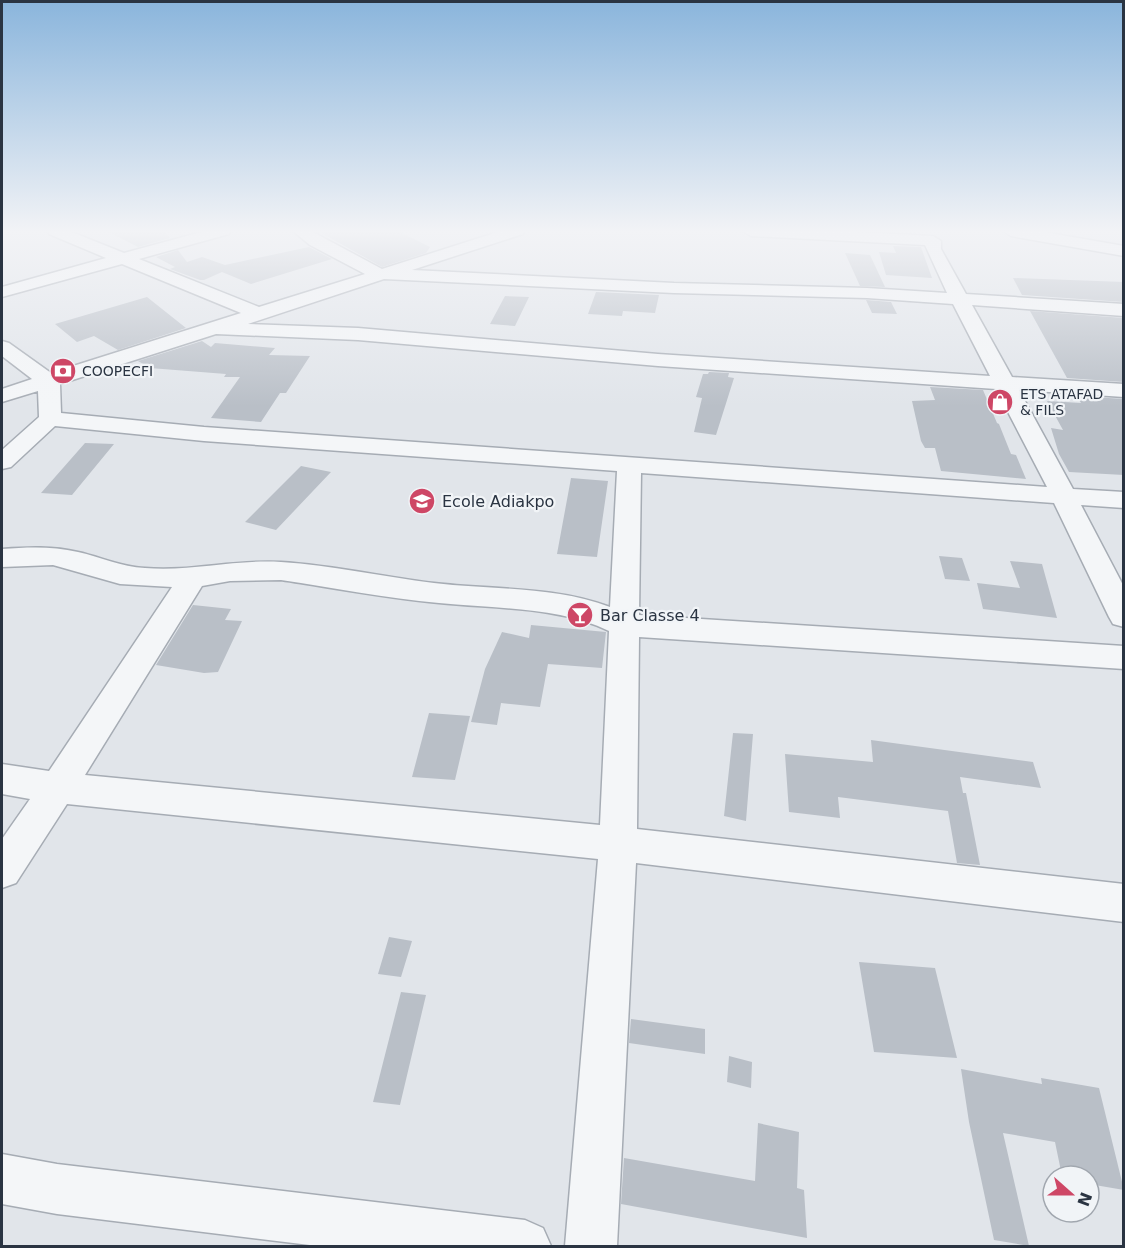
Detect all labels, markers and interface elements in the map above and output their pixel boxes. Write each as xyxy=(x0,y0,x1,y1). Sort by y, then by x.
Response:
bank icon: COOPECFI xyxy=(48,356,78,386)
place label: COOPECFI xyxy=(82,363,153,379)
place label: ETS ATAFAD & FILS xyxy=(1020,386,1103,418)
shop icon: ETS ATAFAD & FILS xyxy=(985,387,1015,417)
school or university icon: Ecole Adiakpo xyxy=(407,486,437,516)
place label: Ecole Adiakpo xyxy=(442,492,554,511)
bar icon: Bar Classe 4 xyxy=(565,600,595,630)
place label: Bar Classe 4 xyxy=(600,606,700,625)
north arrow xyxy=(1041,1164,1101,1224)
text: N xyxy=(1073,1190,1096,1209)

